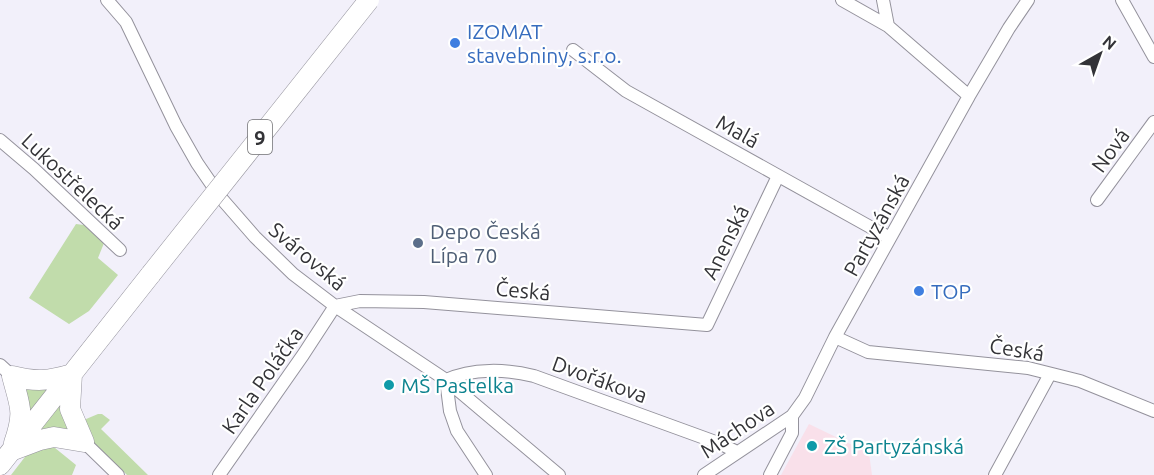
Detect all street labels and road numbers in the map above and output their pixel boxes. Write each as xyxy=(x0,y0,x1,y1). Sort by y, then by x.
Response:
street label: Malá xyxy=(712,110,764,152)
road number: 9 xyxy=(248,120,272,154)
street label: Nová xyxy=(1086,123,1134,177)
street label: Lukostřelecká xyxy=(17,128,129,234)
street label: Partyzánská xyxy=(838,170,914,280)
street label: Anenská xyxy=(697,201,753,283)
street label: Svárovská xyxy=(265,217,351,295)
street label: Česká xyxy=(495,276,551,304)
street label: Karla Poláčka xyxy=(216,322,308,438)
street label: Česká xyxy=(988,333,1046,365)
street label: Dvořákova xyxy=(549,351,651,407)
street label: Máchova xyxy=(695,396,779,462)

